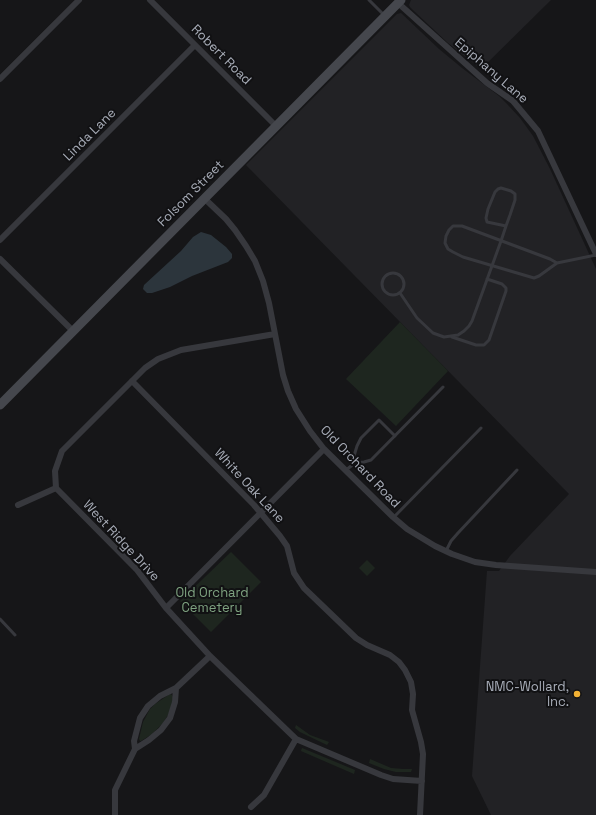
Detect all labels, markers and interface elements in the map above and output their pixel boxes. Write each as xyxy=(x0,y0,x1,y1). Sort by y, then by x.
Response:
street label: Robert Road xyxy=(188,22,254,88)
street label: Epiphany Lane xyxy=(451,35,531,107)
street label: Linda Lane xyxy=(61,106,119,164)
street label: Folsom Street xyxy=(155,158,227,230)
street label: Old Orchard Road xyxy=(317,423,403,511)
street label: White Oak Lane xyxy=(211,446,287,526)
street label: West Ridge Drive xyxy=(79,497,163,585)
park label: Old Orchard Cemetery xyxy=(175,585,249,616)
place label: NMC-Wollard, Inc. xyxy=(486,679,569,710)
marker: NMC-Wollard, Inc. xyxy=(572,689,582,699)

